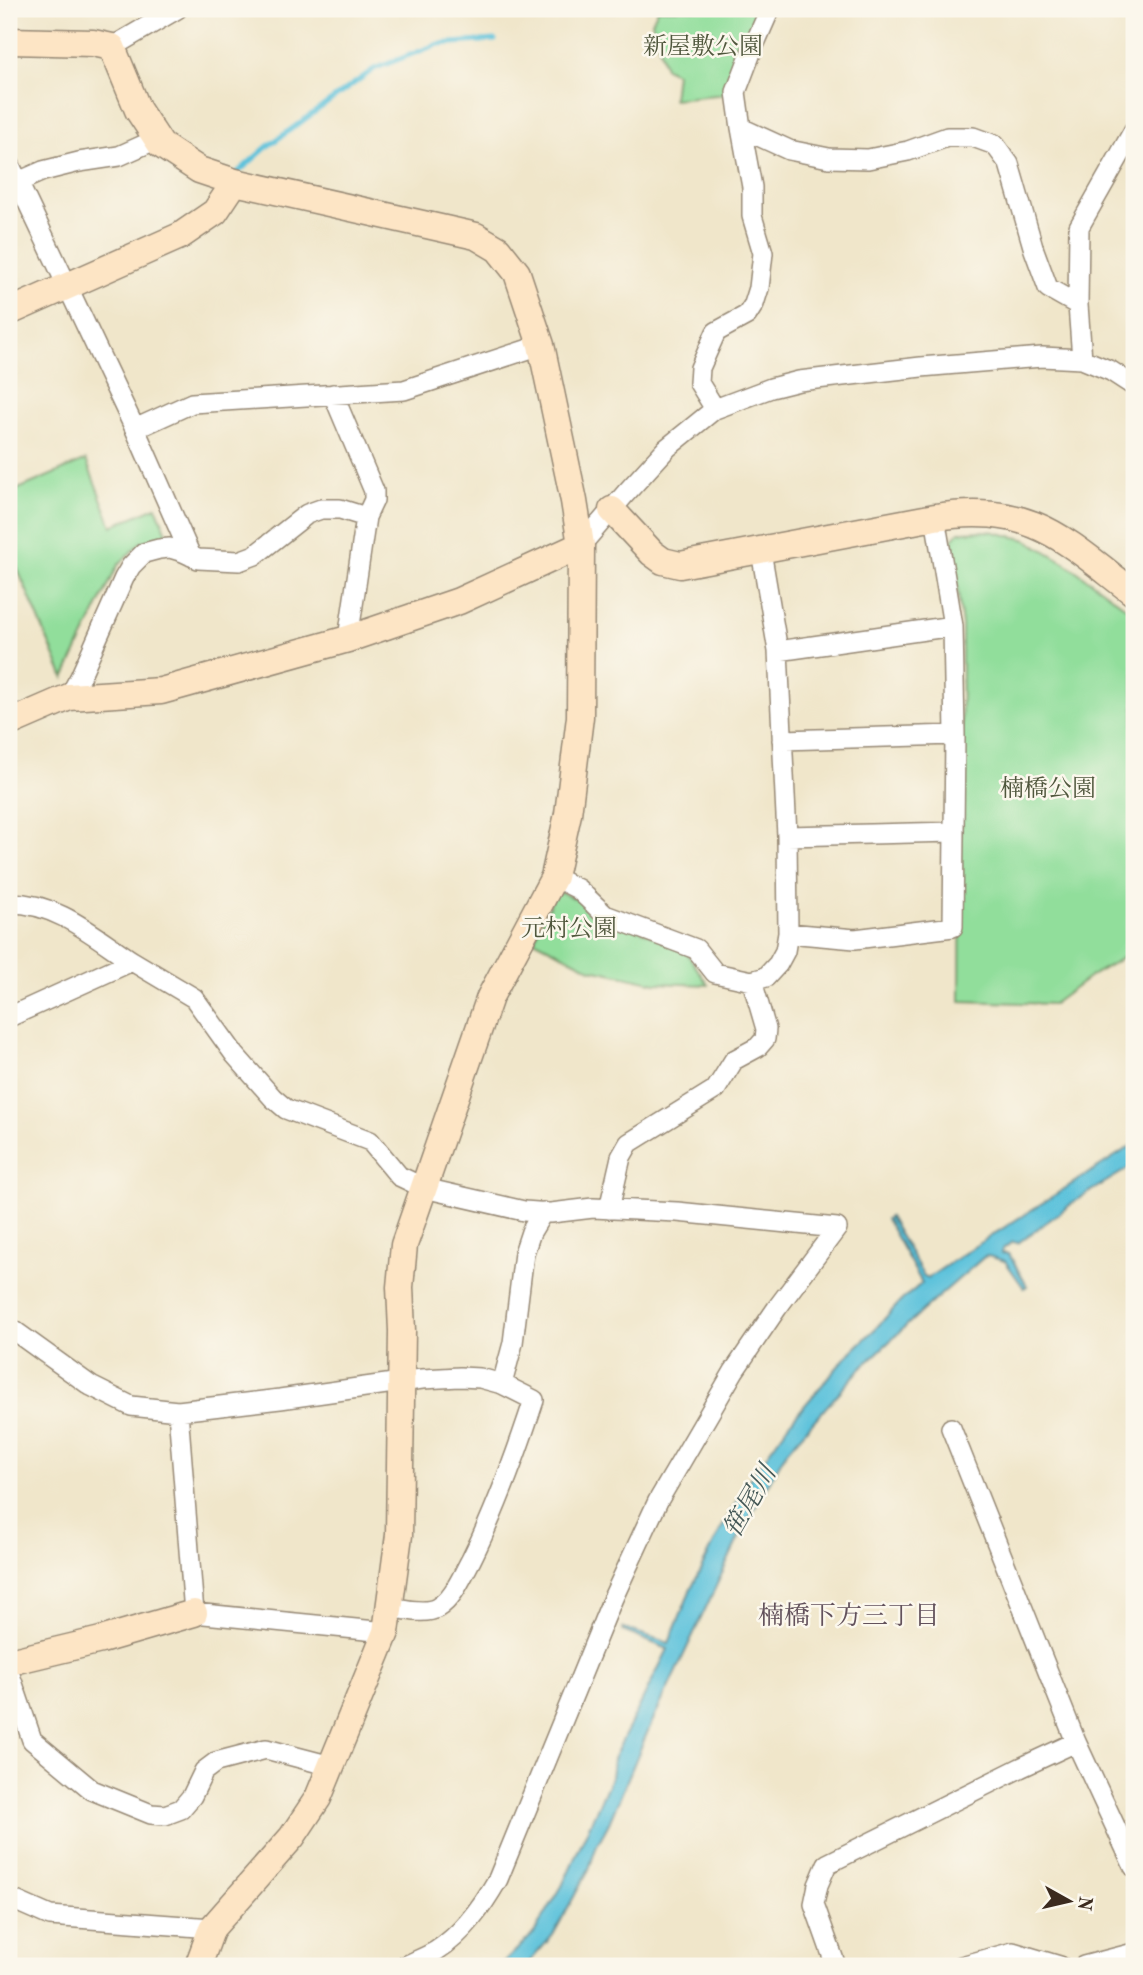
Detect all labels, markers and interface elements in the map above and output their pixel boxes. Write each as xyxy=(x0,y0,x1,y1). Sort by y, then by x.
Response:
park label: 新屋敷公園 xyxy=(643,33,763,60)
park label: 楠橋公園 xyxy=(1000,775,1096,802)
park label: 元村公園 xyxy=(521,915,617,942)
water label: 笹尾川 xyxy=(718,1458,783,1542)
district label: 楠橋下方三丁目 xyxy=(758,1602,940,1630)
north arrow xyxy=(1034,1867,1104,1937)
text: N xyxy=(1073,1895,1094,1912)

